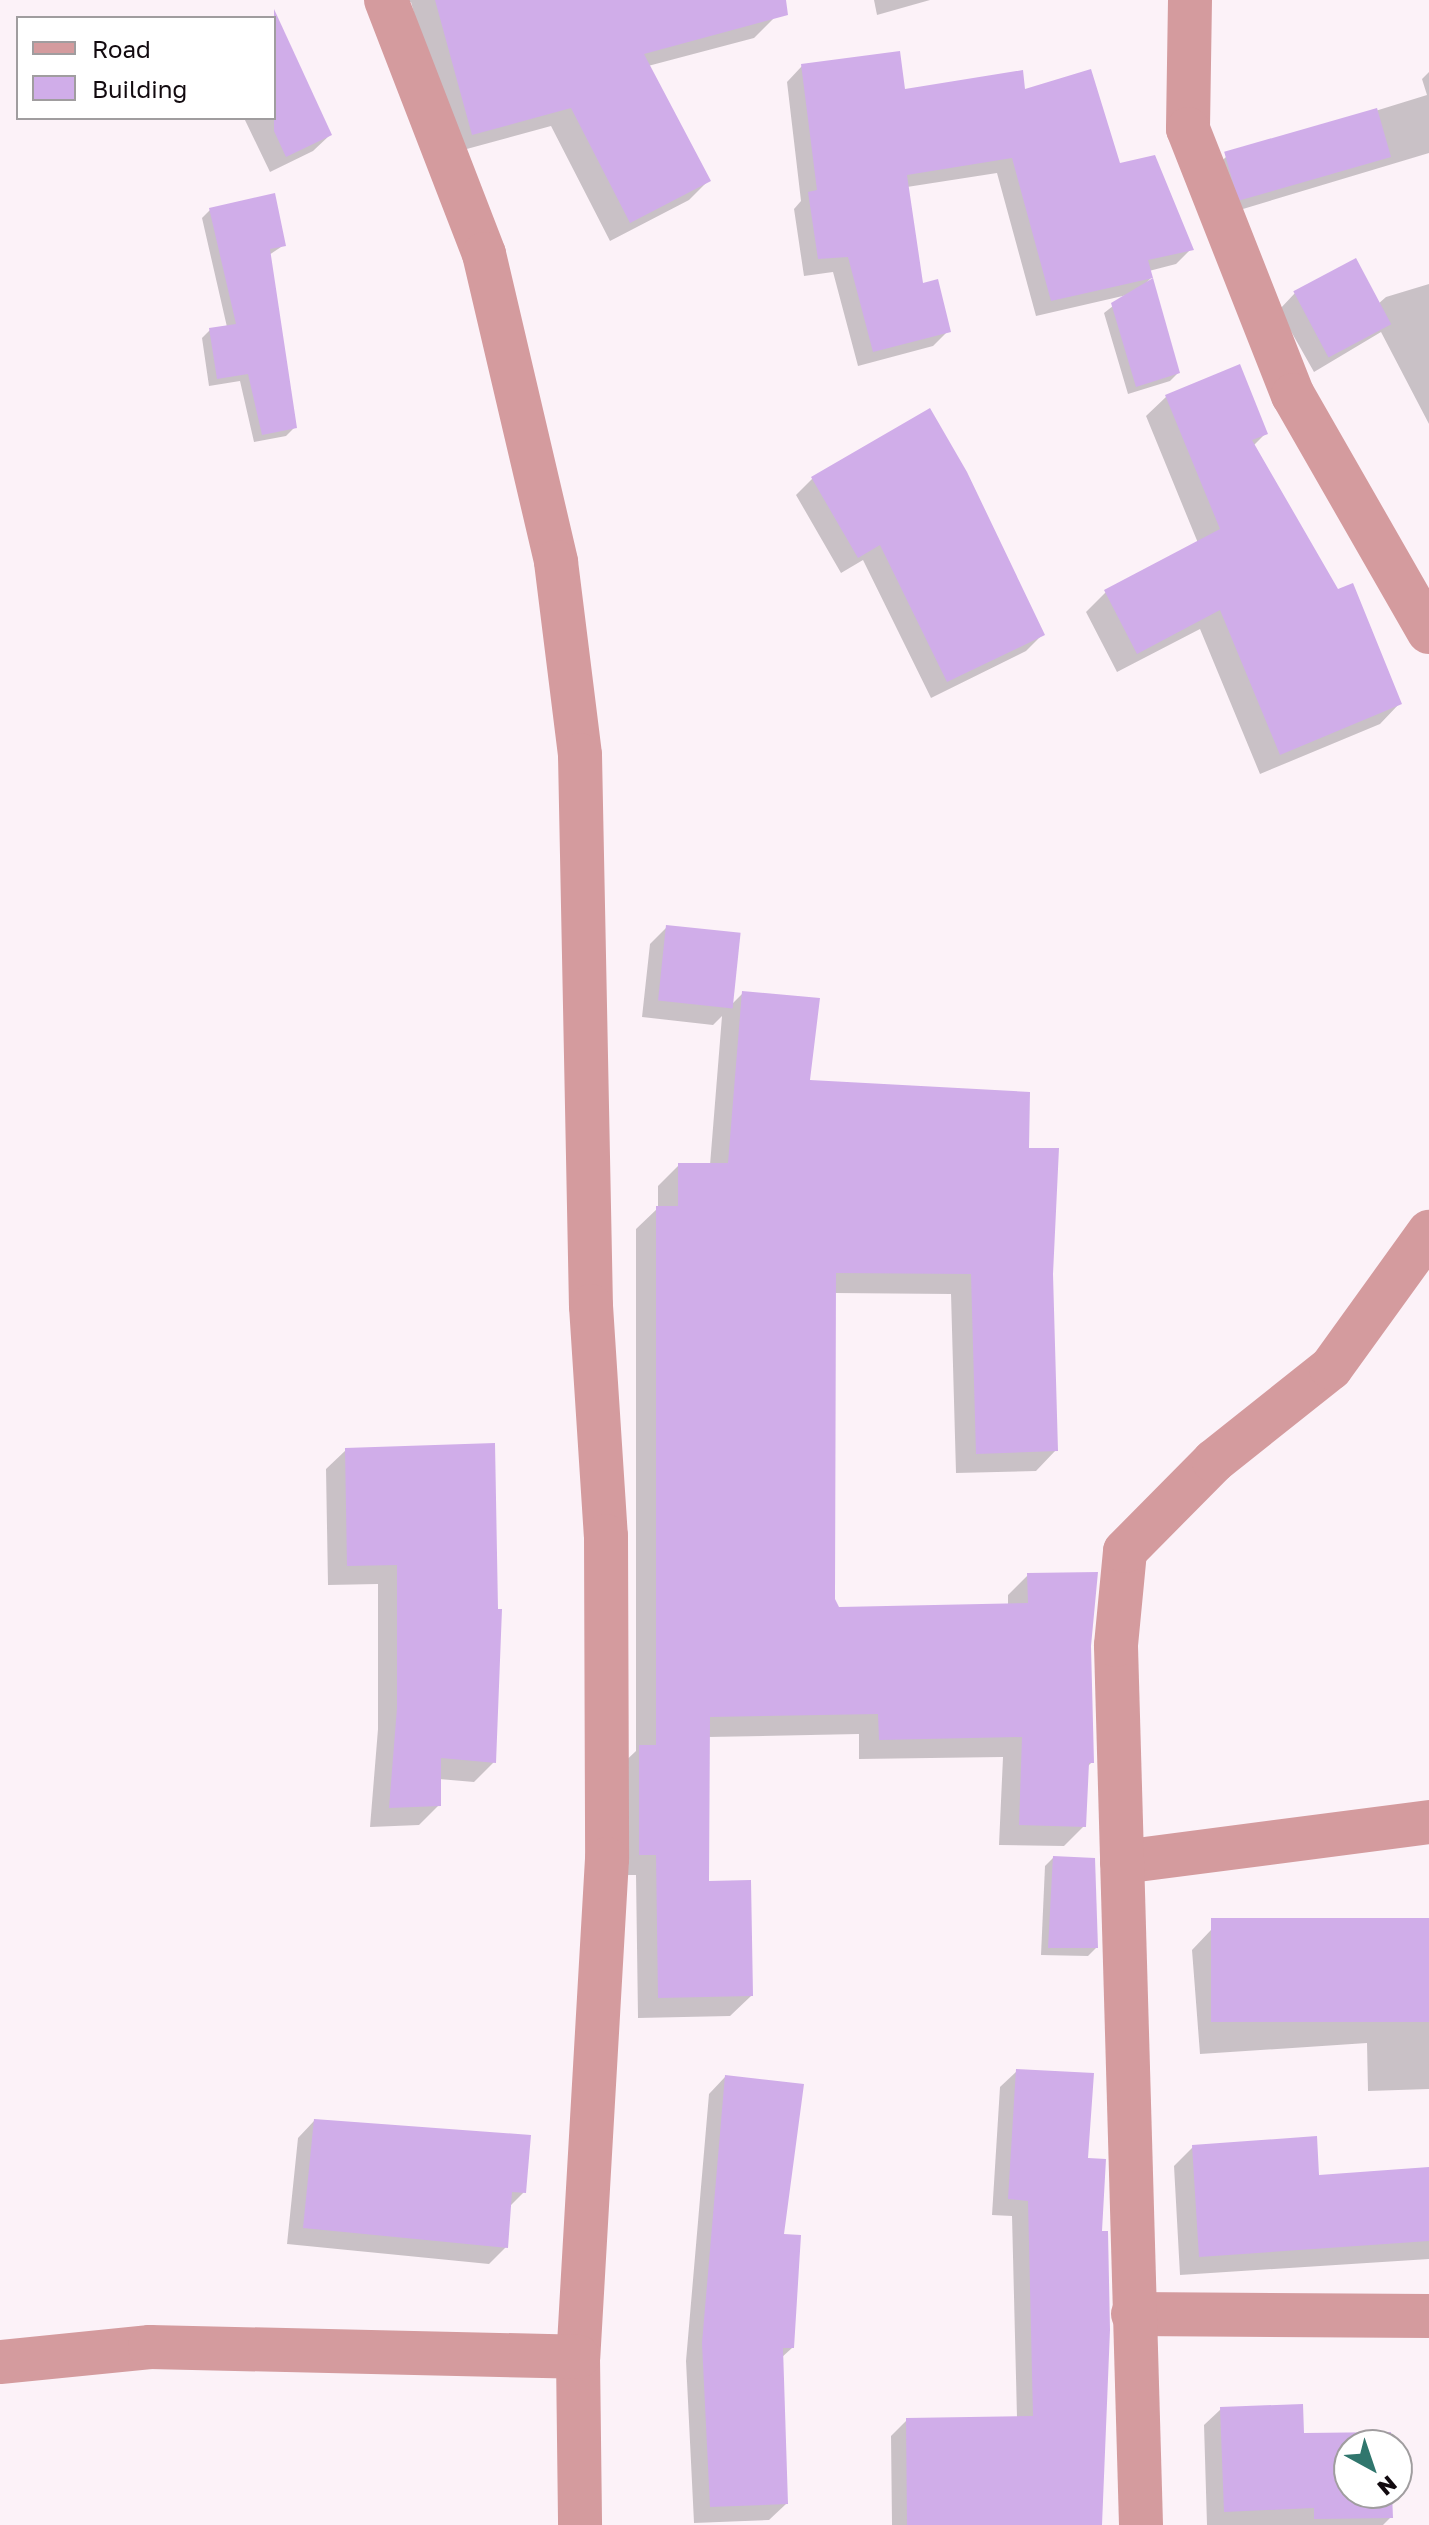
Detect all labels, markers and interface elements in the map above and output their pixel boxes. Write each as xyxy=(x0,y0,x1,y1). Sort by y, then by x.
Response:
legend xyxy=(16,16,276,120)
text: Road xyxy=(92,34,151,63)
text: Building xyxy=(92,74,187,103)
north arrow xyxy=(1333,2429,1413,2509)
text: N xyxy=(1372,2471,1403,2502)

